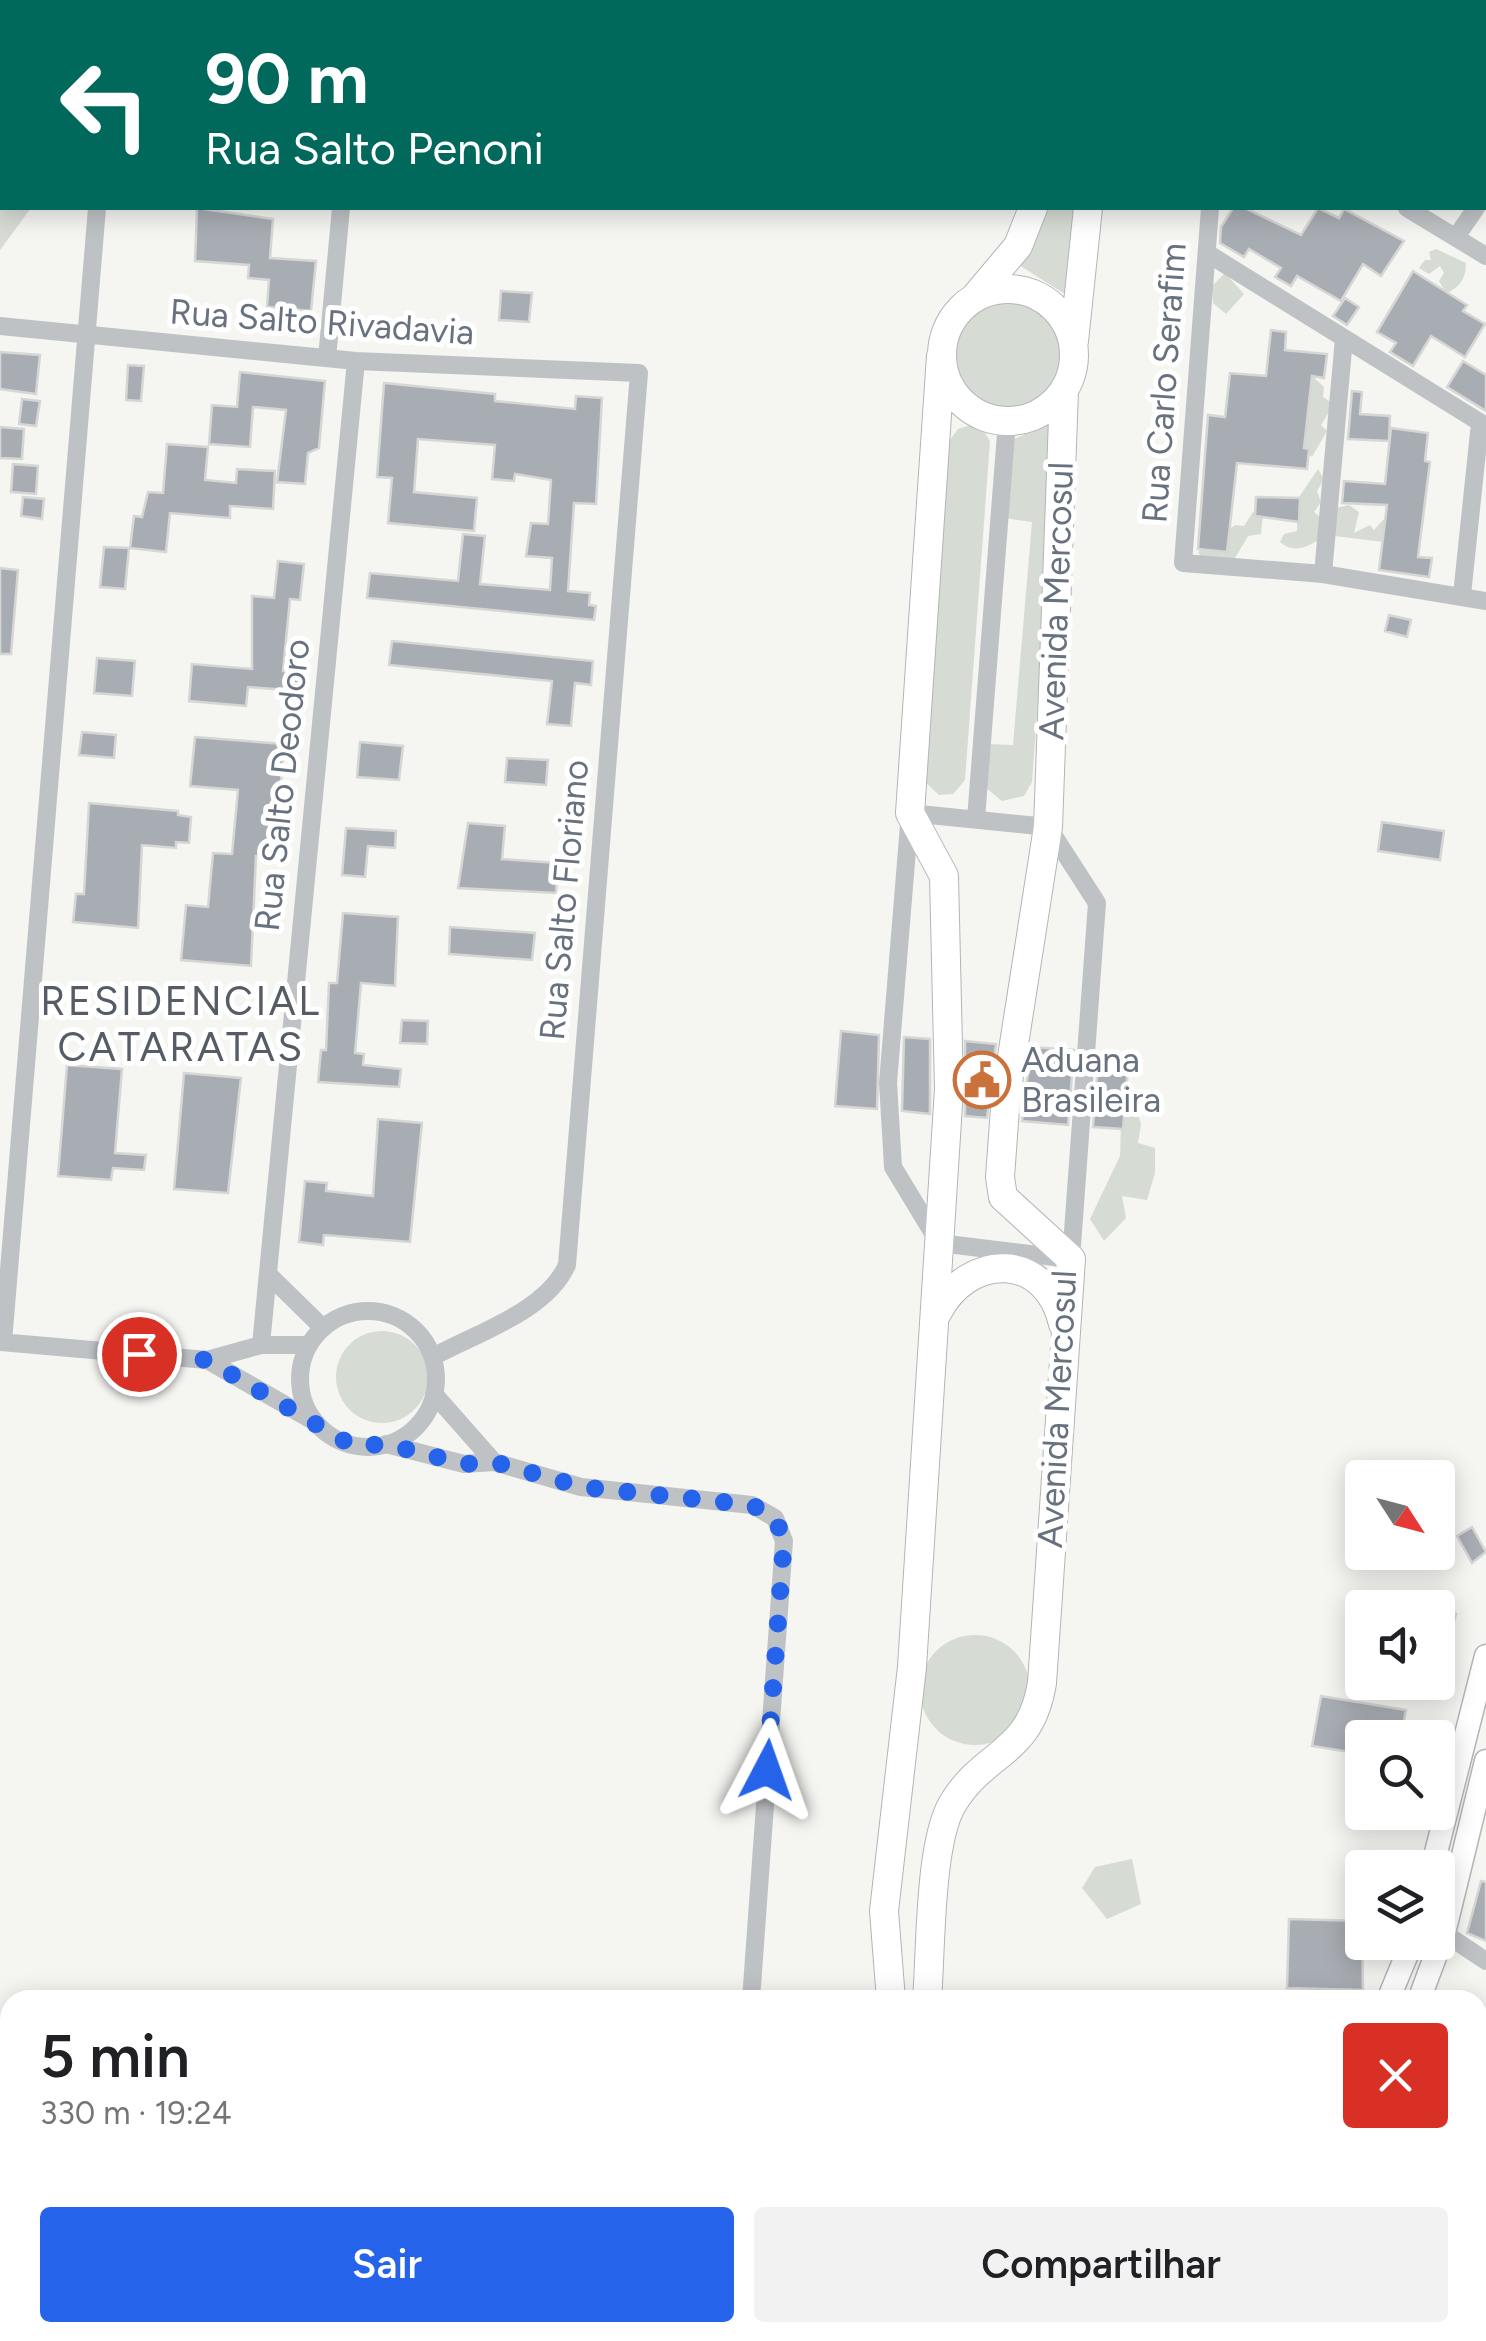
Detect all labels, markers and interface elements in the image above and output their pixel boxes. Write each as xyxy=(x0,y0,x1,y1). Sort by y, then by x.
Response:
text: 90 m xyxy=(205,36,369,121)
icon: left xyxy=(40,40,170,170)
text: Rua Salto Penoni xyxy=(205,121,544,175)
street label: Rua Carlo Serafim xyxy=(1133,242,1195,524)
street label: Rua Salto Rivadavia xyxy=(168,290,476,354)
street label: Avenida Mercosul xyxy=(1030,461,1082,741)
street label: Rua Salto Deodoro xyxy=(246,637,318,933)
street label: Rua Salto Floriano xyxy=(531,758,597,1042)
district label: RESIDENCIAL CATARATAS xyxy=(40,977,322,1071)
place label: Aduana Brasileira xyxy=(1021,1039,1161,1121)
public building icon: Aduana Brasileira xyxy=(952,1050,1012,1110)
street label: Avenida Mercosul xyxy=(1029,1269,1085,1549)
pin xyxy=(97,1312,182,1397)
icon: arrive xyxy=(112,1327,167,1382)
north arrow xyxy=(1345,1460,1455,1570)
map controls xyxy=(1345,1460,1455,1960)
button: sound xyxy=(1345,1590,1455,1700)
position arrow xyxy=(715,1718,819,1822)
button: search xyxy=(1345,1720,1455,1830)
button: layers xyxy=(1345,1850,1455,1960)
text: 5 min xyxy=(40,2020,190,2092)
button: close xyxy=(1343,2023,1448,2128)
text: 330 m · 19:24 xyxy=(40,2094,232,2132)
button: Sair xyxy=(40,2207,734,2322)
button: Compartilhar xyxy=(754,2207,1448,2322)

